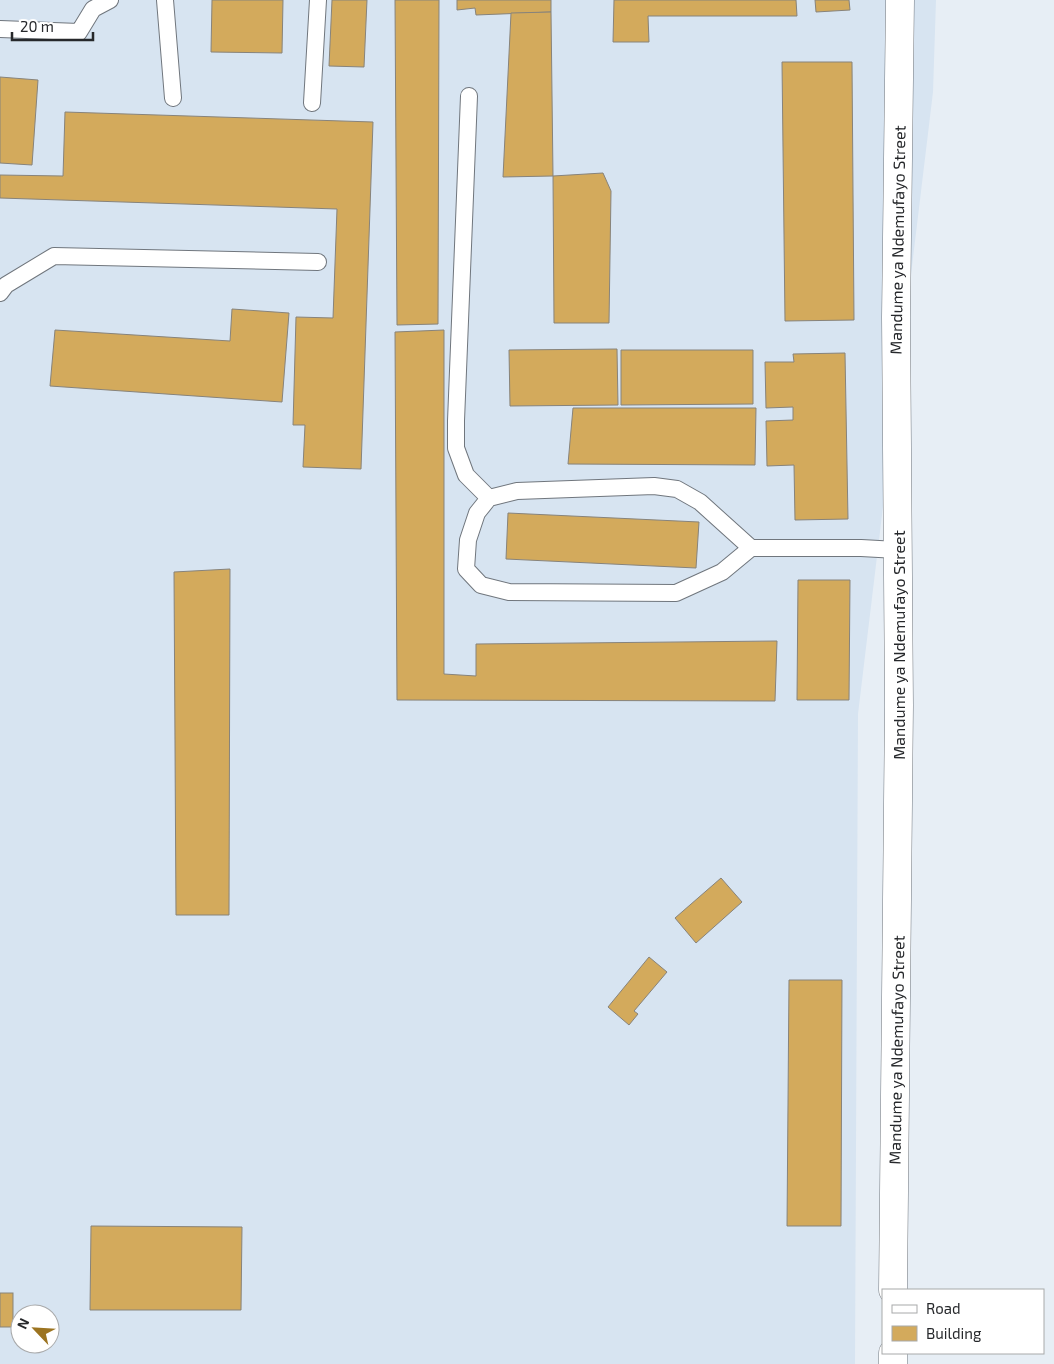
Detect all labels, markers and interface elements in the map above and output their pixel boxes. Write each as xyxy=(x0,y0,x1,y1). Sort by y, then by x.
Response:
scale bar xyxy=(12,10,94,42)
text: 20 m xyxy=(20,17,54,35)
street label: Mandume ya Ndemufayo Street xyxy=(885,125,909,355)
street label: Mandume ya Ndemufayo Street xyxy=(889,530,908,760)
street label: Mandume ya Ndemufayo Street xyxy=(884,935,908,1165)
legend xyxy=(882,1289,1044,1354)
text: Road xyxy=(926,1299,961,1317)
north arrow xyxy=(10,1304,60,1354)
text: N xyxy=(13,1315,33,1331)
text: Building xyxy=(926,1324,982,1342)

